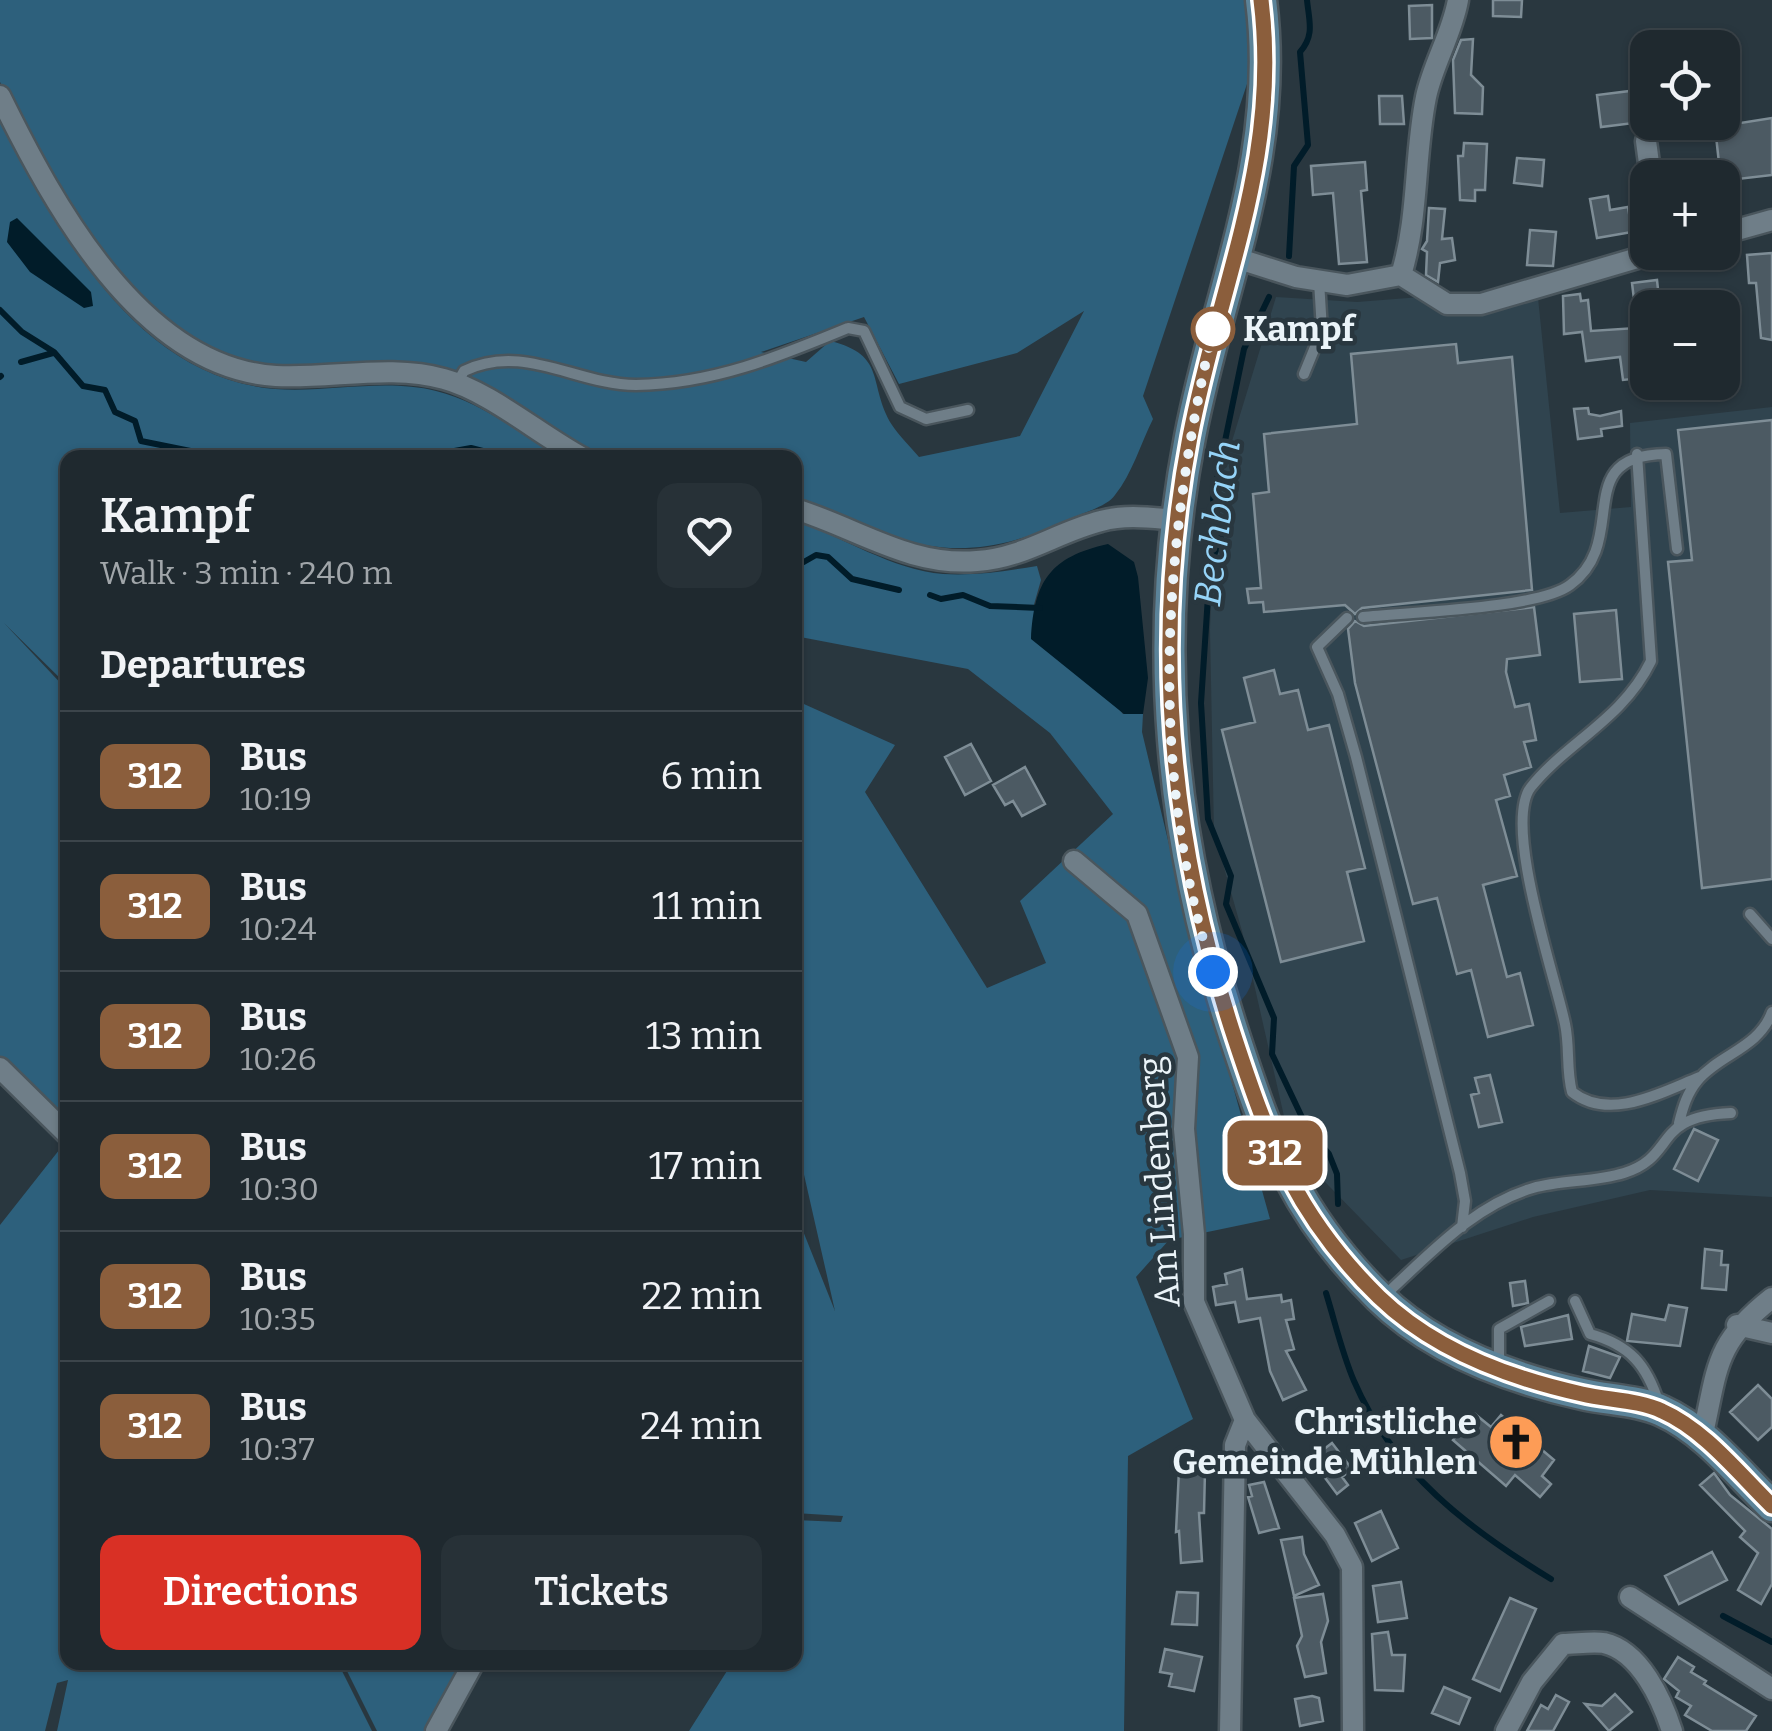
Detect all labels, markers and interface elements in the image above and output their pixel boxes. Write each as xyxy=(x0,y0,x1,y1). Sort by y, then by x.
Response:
map controls xyxy=(1630,30,1740,400)
button: locate xyxy=(1630,30,1740,140)
button: + xyxy=(1630,160,1740,270)
button: − xyxy=(1630,290,1740,400)
marker: Kampf xyxy=(1192,308,1234,350)
place label: Kampf xyxy=(1243,308,1358,350)
water label: Bechbach xyxy=(1184,437,1250,609)
button: heart xyxy=(657,483,762,588)
text: Kampf xyxy=(100,487,252,545)
text: Walk · 3 min · 240 m xyxy=(100,554,393,592)
text: Departures xyxy=(100,642,306,688)
text: Bus xyxy=(240,734,307,780)
text: 6 min xyxy=(660,753,762,799)
text: 312 xyxy=(128,755,183,797)
text: 10:19 xyxy=(240,780,312,818)
text: Bus xyxy=(240,864,307,910)
text: 11 min xyxy=(652,883,762,929)
text: 312 xyxy=(128,885,183,927)
text: 10:24 xyxy=(240,910,316,948)
your location xyxy=(1188,947,1238,997)
text: Bus xyxy=(240,994,307,1040)
text: 13 min xyxy=(646,1013,762,1059)
text: 312 xyxy=(128,1015,183,1057)
text: 10:26 xyxy=(240,1040,316,1078)
street label: Am Lindenberg xyxy=(1129,1055,1189,1309)
line badge: 312 xyxy=(1218,1120,1332,1186)
text: Bus xyxy=(240,1124,307,1170)
text: 312 xyxy=(1248,1132,1303,1174)
text: 17 min xyxy=(649,1143,762,1189)
text: 312 xyxy=(128,1145,183,1187)
text: 10:30 xyxy=(240,1170,319,1208)
text: Bus xyxy=(240,1254,307,1300)
text: 22 min xyxy=(641,1273,762,1319)
text: 312 xyxy=(128,1275,183,1317)
text: 10:35 xyxy=(240,1300,316,1338)
text: Bus xyxy=(240,1384,307,1430)
place label: Christliche Gemeinde Mühlen xyxy=(1172,1401,1477,1483)
text: 24 min xyxy=(640,1403,762,1449)
text: 312 xyxy=(128,1405,183,1447)
church icon: Christliche Gemeinde Mühlen xyxy=(1486,1412,1546,1472)
text: 10:37 xyxy=(240,1430,315,1468)
button: Directions xyxy=(100,1535,421,1650)
button: Tickets xyxy=(441,1535,762,1650)

